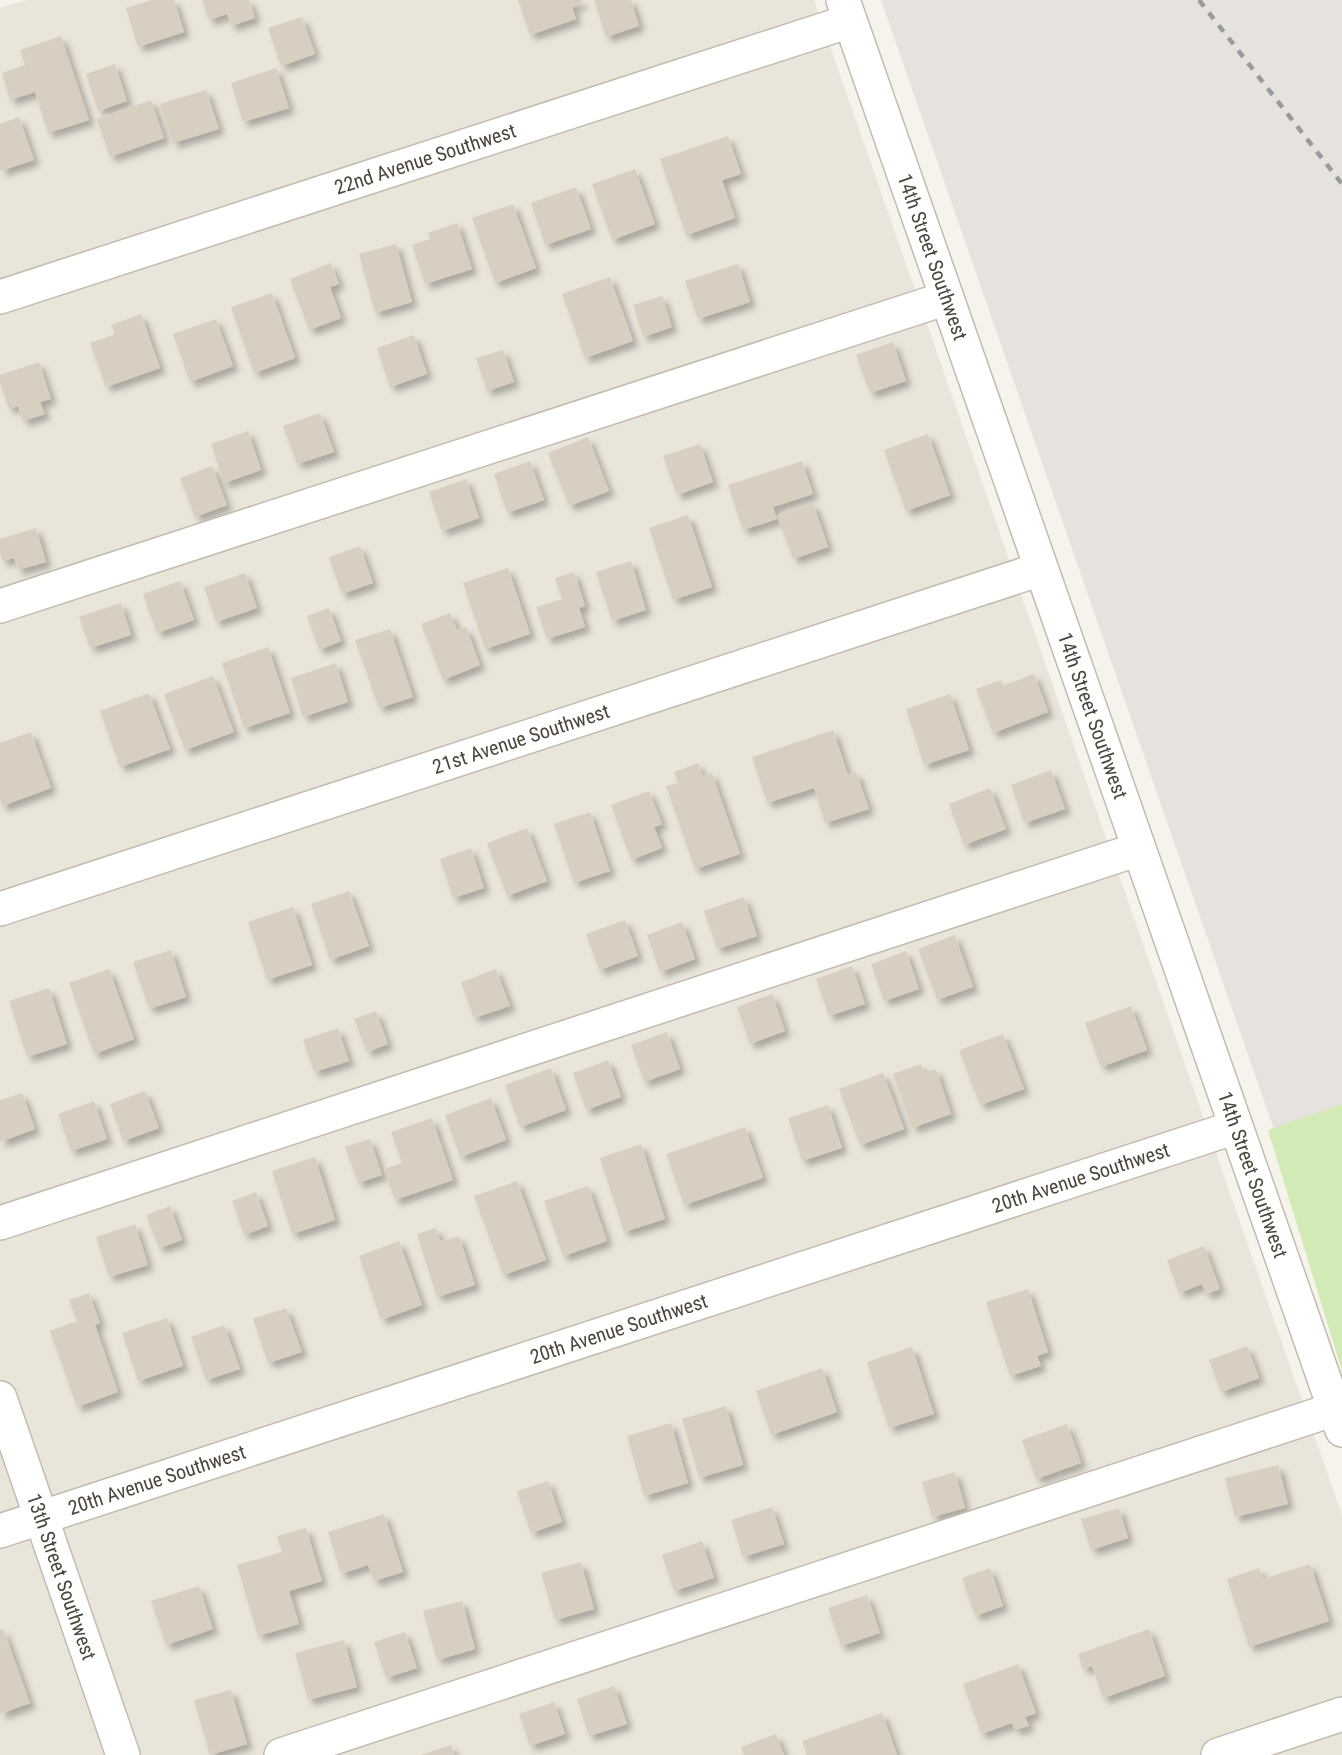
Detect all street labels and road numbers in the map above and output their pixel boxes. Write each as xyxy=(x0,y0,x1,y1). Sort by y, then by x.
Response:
street label: 22nd Avenue Southwest xyxy=(331,118,519,200)
street label: 14th Street Southwest xyxy=(893,170,973,343)
street label: 14th Street Southwest xyxy=(1053,629,1133,802)
street label: 21st Avenue Southwest xyxy=(429,699,613,779)
street label: 14th Street Southwest xyxy=(1213,1088,1293,1261)
street label: 20th Avenue Southwest xyxy=(989,1138,1173,1218)
street label: 20th Avenue Southwest xyxy=(527,1289,711,1369)
street label: 20th Avenue Southwest xyxy=(65,1440,249,1520)
street label: 13th Street Southwest xyxy=(22,1490,101,1663)

